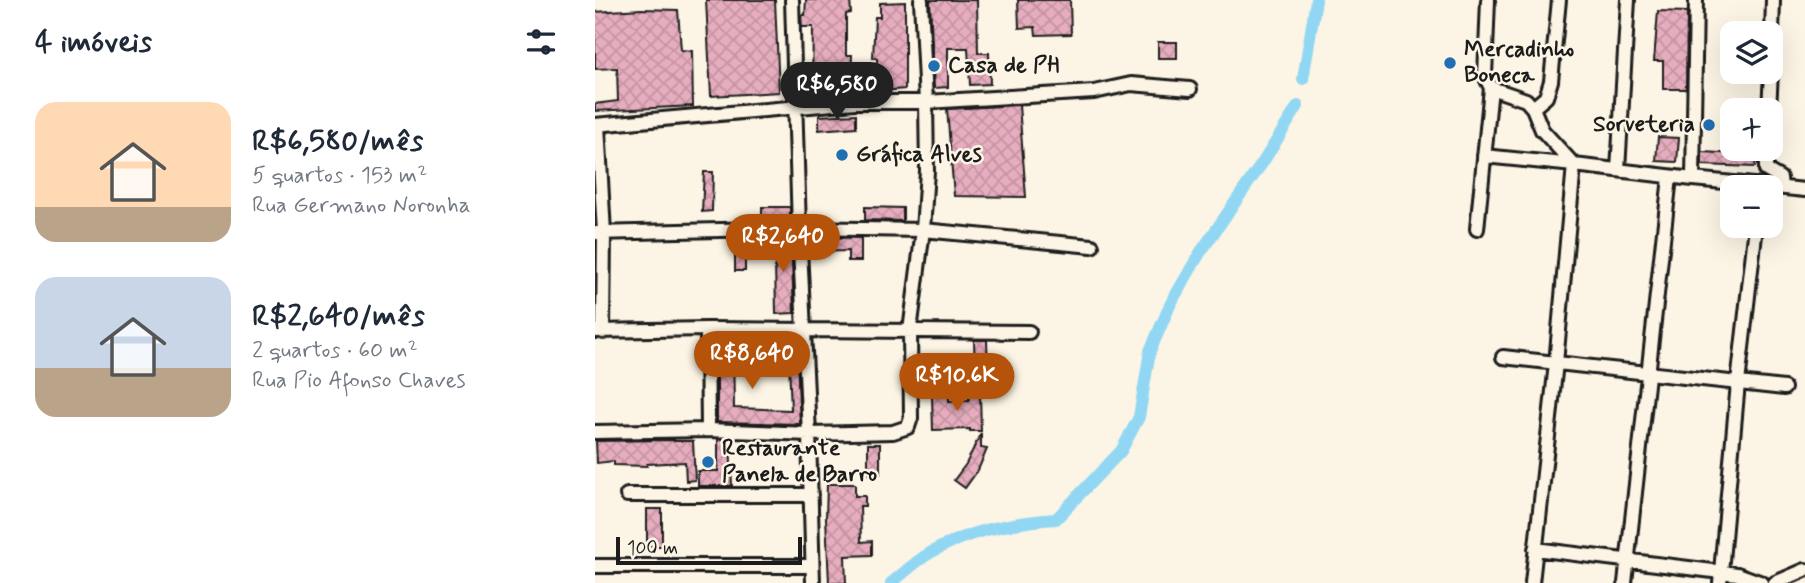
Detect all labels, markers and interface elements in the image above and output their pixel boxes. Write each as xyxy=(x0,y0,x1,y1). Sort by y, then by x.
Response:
map controls xyxy=(1720,21,1783,238)
button: layers xyxy=(1720,21,1783,84)
text: 4 imóveis xyxy=(35,23,152,62)
icon: filters xyxy=(522,23,560,61)
place label: Mercadinho Boneca xyxy=(1464,35,1574,91)
place label: Casa de PH xyxy=(948,51,1060,81)
marker: Mercadinho Boneca xyxy=(1442,55,1458,71)
marker: Casa de PH xyxy=(926,58,942,74)
pin: R$6,580 xyxy=(772,62,902,122)
text: R$6,580 xyxy=(796,70,878,100)
button: + xyxy=(1720,98,1783,161)
place label: Sorveteria xyxy=(1593,110,1695,140)
marker: Sorveteria xyxy=(1701,117,1717,133)
text: R$6,580/mês xyxy=(252,122,423,161)
icon: home xyxy=(91,130,175,214)
place label: Gráfica Alves xyxy=(856,140,982,170)
marker: Gráfica Alves xyxy=(834,147,850,163)
text: 5 quartos · 153 m² xyxy=(252,161,427,191)
button: − xyxy=(1720,175,1783,238)
text: Rua Germano Noronha xyxy=(252,191,471,221)
pin: R$2,640 xyxy=(718,215,848,274)
text: R$2,640 xyxy=(742,222,824,252)
text: R$2,640/mês xyxy=(252,297,425,336)
icon: home xyxy=(91,305,175,389)
pin: R$8,640 xyxy=(687,332,817,391)
text: 2 quartos · 60 m² xyxy=(252,336,418,366)
text: R$8,640 xyxy=(710,339,794,369)
pin: R$10.6K xyxy=(892,354,1022,413)
text: R$10.6K xyxy=(915,361,999,391)
text: Rua Pio Afonso Chaves xyxy=(252,366,466,396)
place label: Restaurante Panela de Barro xyxy=(722,434,877,490)
marker: Restaurante Panela de Barro xyxy=(700,454,716,470)
scale bar xyxy=(616,534,801,566)
text: 100 m xyxy=(627,536,678,561)

